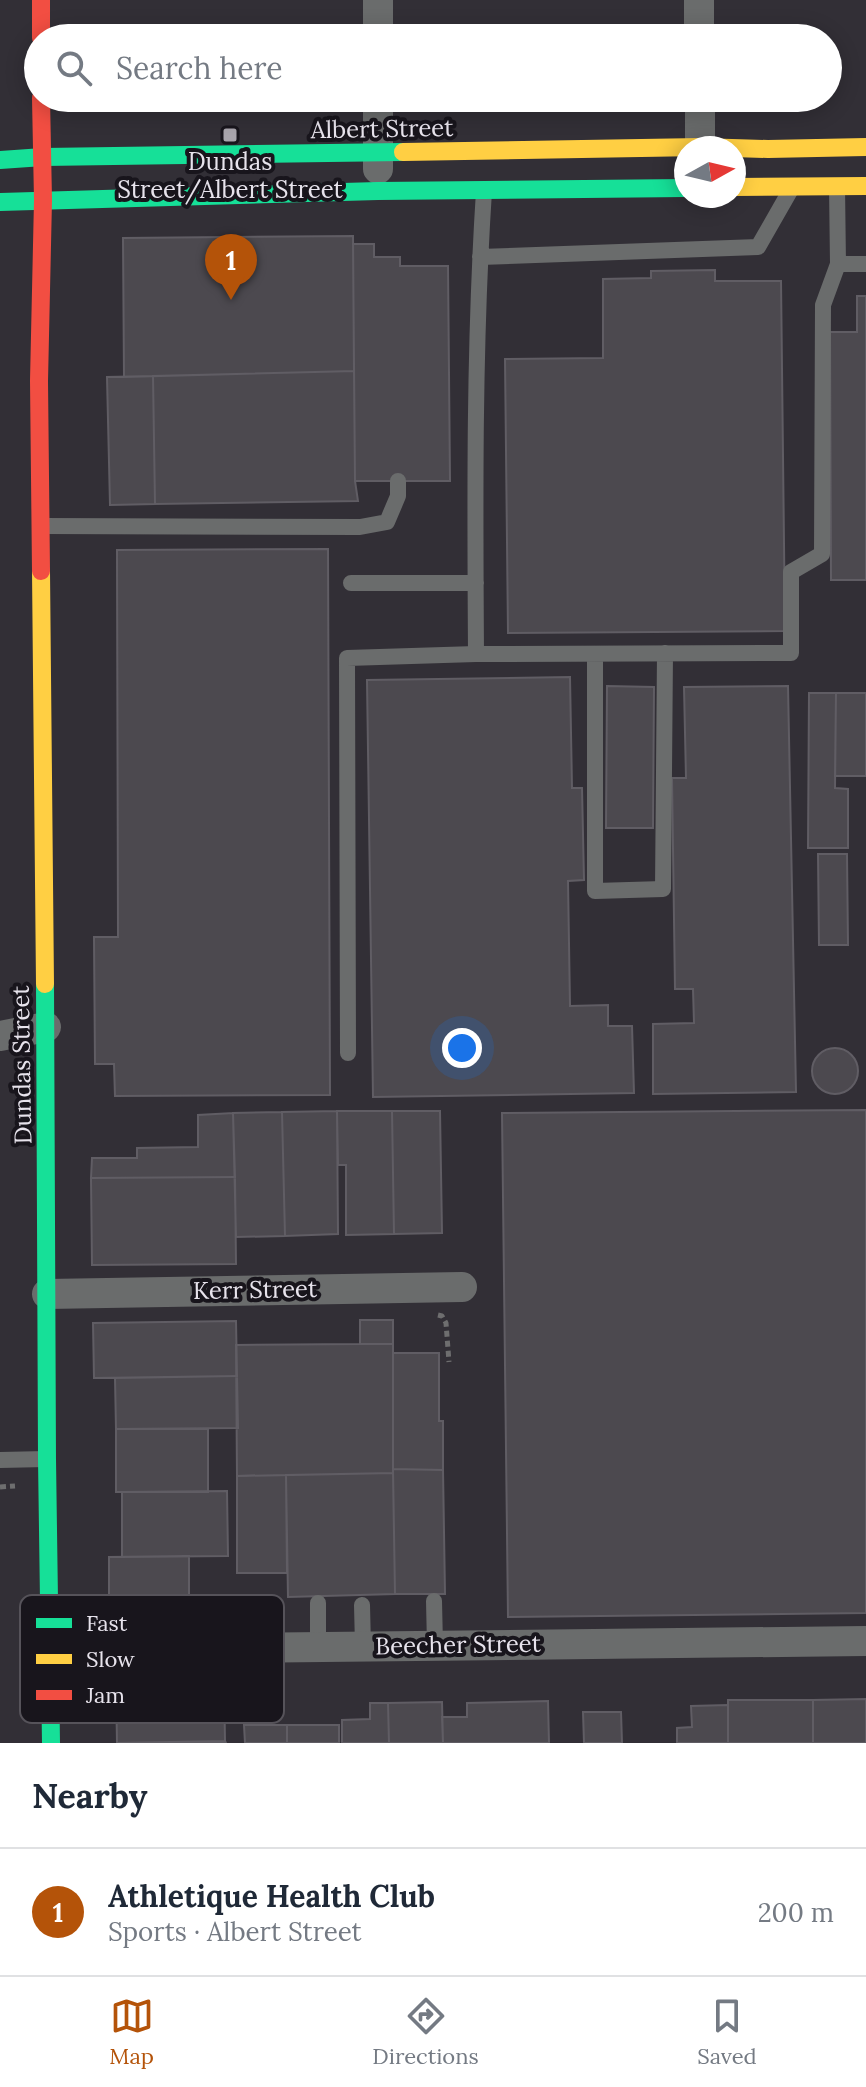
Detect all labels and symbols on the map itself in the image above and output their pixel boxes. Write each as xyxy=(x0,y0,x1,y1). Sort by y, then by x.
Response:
street label: Albert Street xyxy=(309,112,454,145)
marker: Dundas Street/Albert Street xyxy=(221,126,239,144)
north arrow xyxy=(674,136,746,208)
place label: Dundas Street/Albert Street xyxy=(117,146,344,205)
pin: 1 xyxy=(205,234,257,300)
street label: Dundas Street xyxy=(5,985,38,1145)
your location xyxy=(442,1028,482,1068)
street label: Kerr Street xyxy=(193,1273,318,1306)
legend xyxy=(20,1595,284,1723)
text: Fast xyxy=(86,1609,128,1637)
street label: Beecher Street xyxy=(375,1628,542,1661)
text: Slow xyxy=(86,1645,135,1673)
text: Jam xyxy=(85,1681,125,1709)

